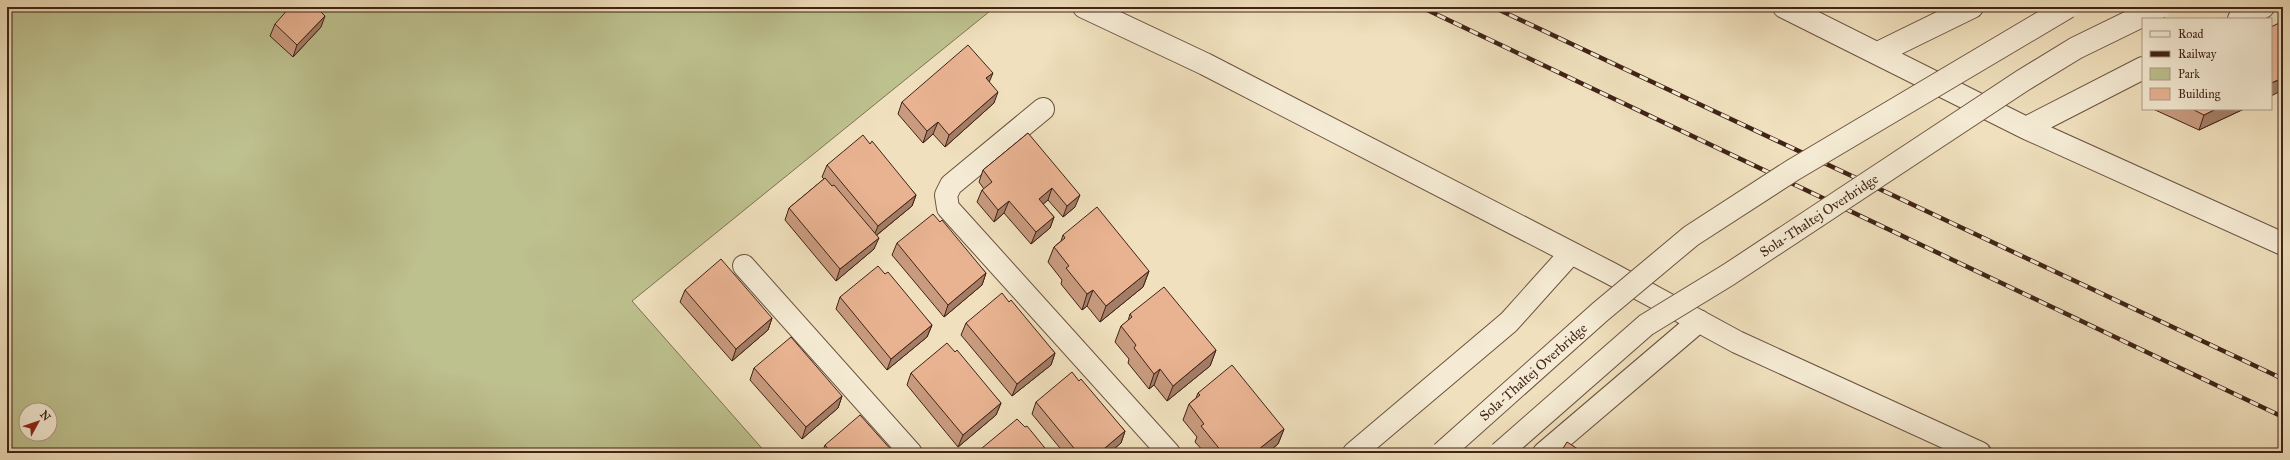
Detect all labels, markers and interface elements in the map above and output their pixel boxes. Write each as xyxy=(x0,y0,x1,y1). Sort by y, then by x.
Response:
legend xyxy=(2142,18,2272,110)
text: Road xyxy=(2178,27,2204,41)
text: Railway xyxy=(2178,47,2217,61)
text: Park xyxy=(2178,67,2200,81)
text: Building xyxy=(2178,87,2221,102)
street label: Sola-Thaltej Overbridge xyxy=(1756,170,1881,260)
street label: Sola-Thaltej Overbridge xyxy=(1476,319,1590,424)
north arrow xyxy=(18,402,58,442)
text: N xyxy=(37,408,54,424)

